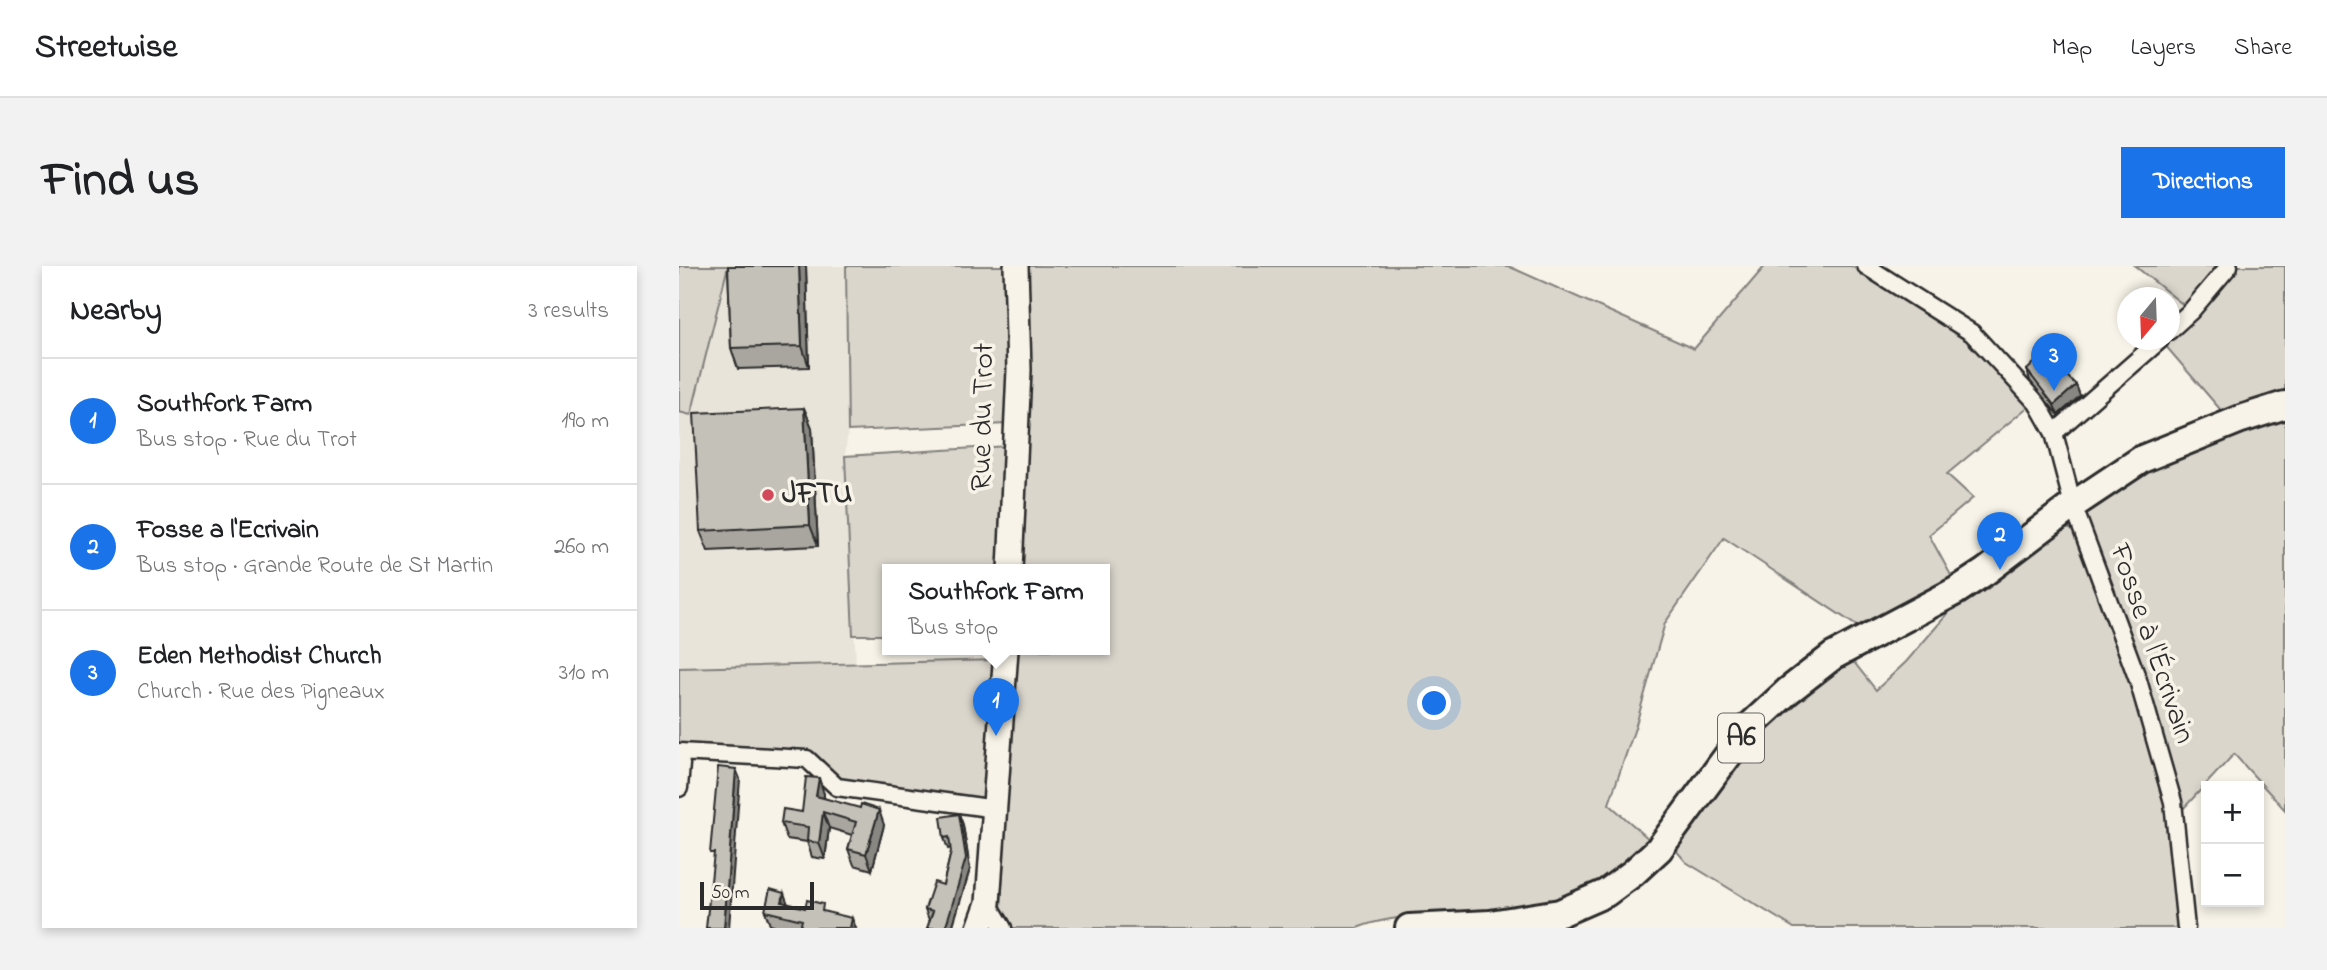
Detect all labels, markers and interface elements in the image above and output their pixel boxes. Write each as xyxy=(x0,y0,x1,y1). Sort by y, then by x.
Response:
text: Streetwise xyxy=(35,24,177,72)
text: Map xyxy=(2052,31,2092,66)
text: Layers xyxy=(2130,31,2196,66)
text: Share xyxy=(2234,31,2292,66)
text: Find us xyxy=(42,146,199,218)
button: Directions xyxy=(2121,147,2285,218)
north arrow xyxy=(2117,287,2180,350)
text: Nearby xyxy=(70,290,162,334)
text: 3 results xyxy=(528,295,609,328)
pin: 3 xyxy=(2031,333,2077,391)
street label: Rue du Trot xyxy=(961,343,1007,491)
text: Southfork Farm xyxy=(137,386,312,424)
text: 1 xyxy=(89,405,97,438)
text: 190 m xyxy=(561,405,609,438)
text: Bus stop · Rue du Trot xyxy=(137,424,357,457)
place label: JFTU xyxy=(782,473,852,517)
marker: JFTU xyxy=(760,487,776,503)
text: Fosse a l'Ecrivain xyxy=(137,512,319,550)
pin: 2 xyxy=(1977,512,2023,570)
text: 2 xyxy=(87,531,99,564)
text: 260 m xyxy=(554,531,609,564)
street label: Fosse à l'Écrivain xyxy=(2096,537,2206,750)
text: Bus stop · Grande Route de St Martin xyxy=(137,550,493,583)
popup xyxy=(882,564,1110,655)
text: Southfork Farm xyxy=(908,574,1084,612)
text: Bus stop xyxy=(908,612,998,645)
text: Eden Methodist Church xyxy=(137,638,382,676)
text: 3 xyxy=(88,657,98,690)
text: 310 m xyxy=(559,657,609,690)
text: Church · Rue des Pigneaux xyxy=(137,676,385,709)
pin: 1 xyxy=(973,678,1019,736)
your location xyxy=(1417,686,1451,720)
road number: A6 xyxy=(1718,714,1764,762)
map controls xyxy=(2201,781,2264,907)
button: + xyxy=(2201,781,2264,844)
button: − xyxy=(2201,844,2264,907)
scale bar xyxy=(700,879,814,911)
text: 50 m xyxy=(711,880,750,907)

